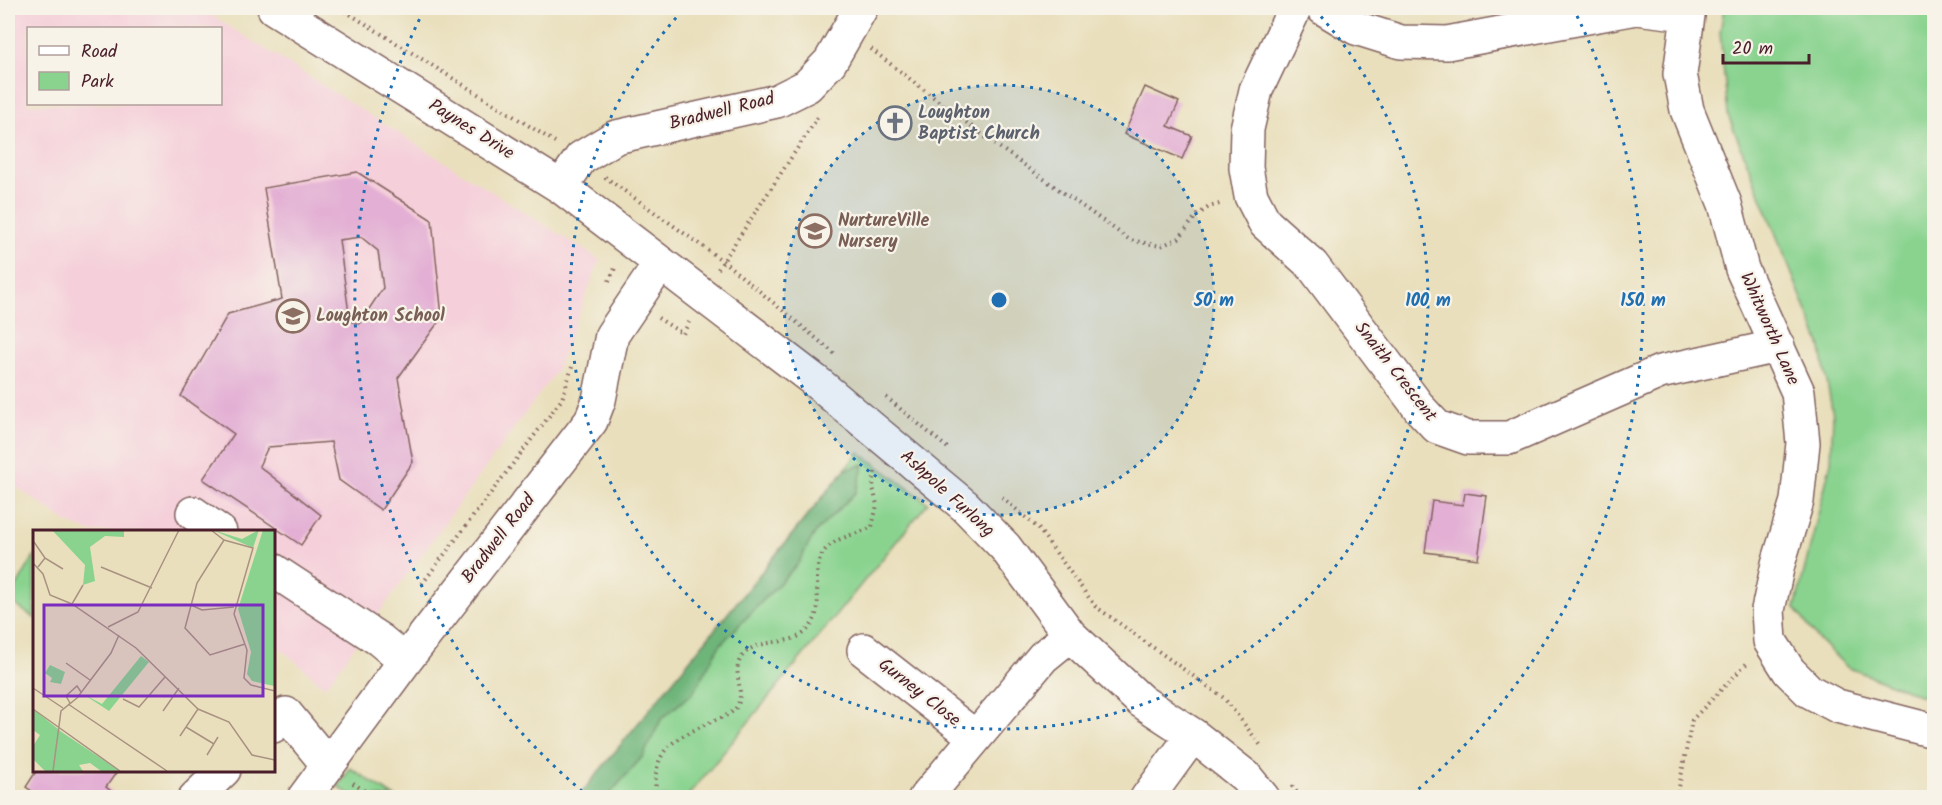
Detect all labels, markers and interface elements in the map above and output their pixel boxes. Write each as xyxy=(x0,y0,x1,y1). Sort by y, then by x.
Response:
legend xyxy=(27,27,222,105)
scale bar xyxy=(1723,27,1808,65)
text: 20 m xyxy=(1732,35,1773,64)
text: Road xyxy=(81,38,118,67)
text: Park xyxy=(81,68,114,97)
street label: Bradwell Road xyxy=(666,85,778,139)
street label: Paynes Drive xyxy=(422,92,520,168)
place label: Loughton Baptist Church xyxy=(918,99,1040,149)
church icon: Loughton Baptist Church xyxy=(877,105,913,141)
place label: NurtureVille Nursery xyxy=(838,207,930,257)
school or university icon: NurtureVille Nursery xyxy=(797,213,833,249)
street label: Whitworth Lane xyxy=(1731,268,1807,390)
text: 50 m xyxy=(1193,287,1234,316)
text: 100 m xyxy=(1405,287,1451,316)
text: 150 m xyxy=(1620,287,1666,316)
centre of rings xyxy=(989,290,1009,310)
school or university icon: Loughton School xyxy=(275,298,311,334)
place label: Loughton School xyxy=(316,302,445,331)
street label: Snaith Crescent xyxy=(1346,315,1444,429)
street label: Ashpole Furlong xyxy=(893,443,1001,545)
street label: Bradwell Road xyxy=(455,487,544,590)
inset map xyxy=(33,530,274,772)
street label: Gurney Close xyxy=(871,651,967,735)

